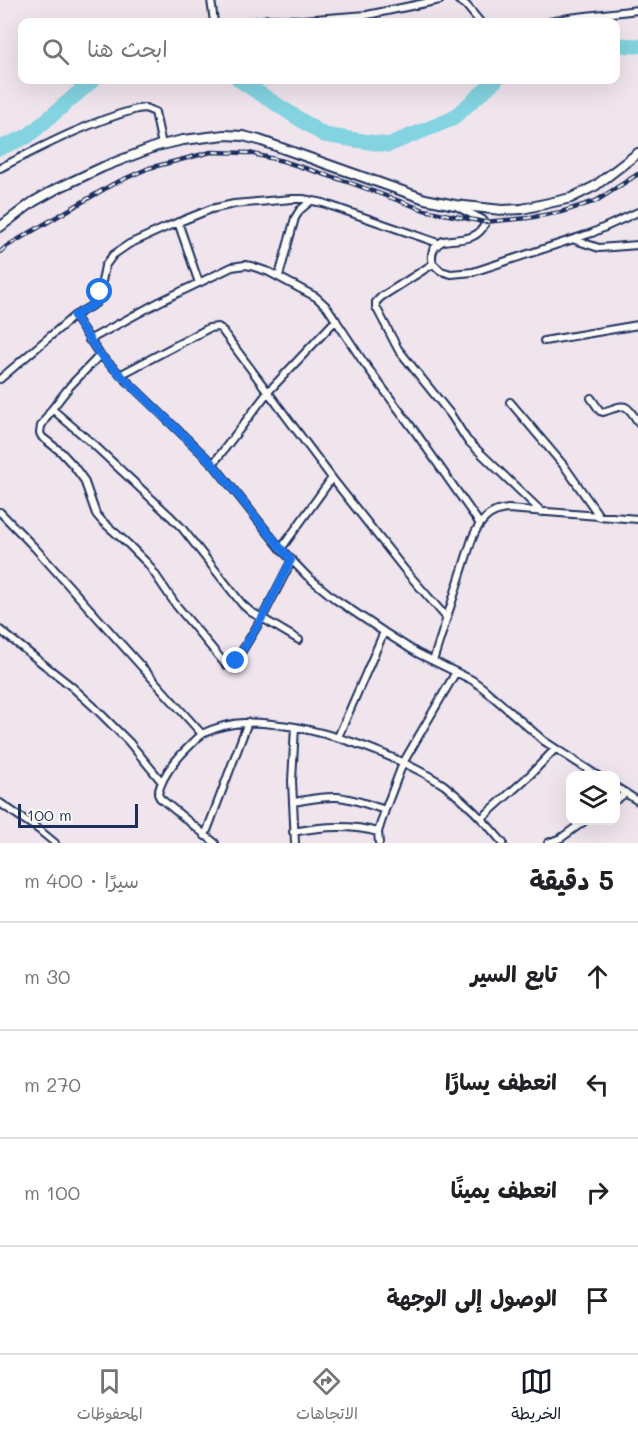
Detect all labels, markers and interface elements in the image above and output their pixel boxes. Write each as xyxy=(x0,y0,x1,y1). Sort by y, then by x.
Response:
search box xyxy=(18,18,620,84)
text: ابحث هنا xyxy=(87,34,168,63)
icon: search xyxy=(39,35,72,68)
route start xyxy=(86,278,112,304)
route end xyxy=(222,647,248,673)
map controls xyxy=(566,771,620,825)
button: layers xyxy=(566,771,620,825)
scale bar xyxy=(18,801,138,828)
text: 100 m xyxy=(27,804,72,825)
text: 5 دقيقة xyxy=(529,863,614,897)
text: سيرًا · 400 m xyxy=(24,867,139,893)
text: تابع السير xyxy=(471,959,557,988)
icon: ahead xyxy=(581,960,614,993)
text: 30 m xyxy=(24,963,70,989)
text: انعطف يسارًا xyxy=(445,1067,557,1096)
icon: left xyxy=(581,1068,614,1101)
text: 270 m xyxy=(24,1071,81,1097)
text: انعطف يمينًا xyxy=(451,1175,557,1204)
icon: right xyxy=(581,1176,614,1209)
text: 100 m xyxy=(24,1179,80,1205)
text: الوصول إلى الوجهة xyxy=(386,1283,557,1312)
icon: arrive xyxy=(581,1284,614,1317)
tab: المحفوظات xyxy=(77,1365,143,1428)
tab: الاتجاهات xyxy=(296,1365,358,1428)
tab: الخريطة xyxy=(511,1365,561,1428)

